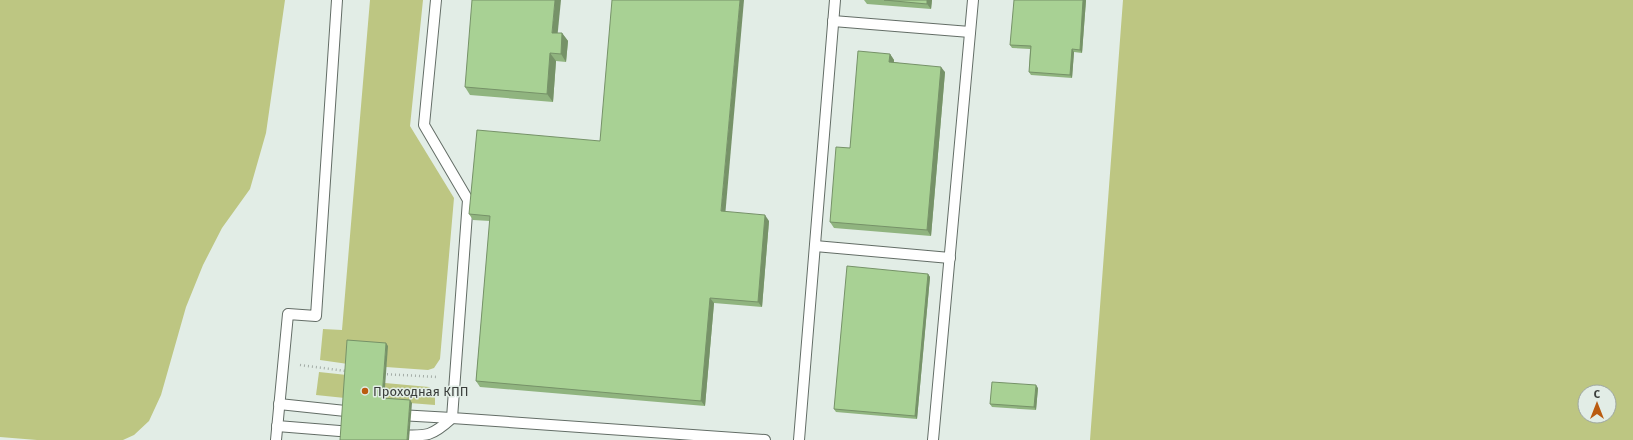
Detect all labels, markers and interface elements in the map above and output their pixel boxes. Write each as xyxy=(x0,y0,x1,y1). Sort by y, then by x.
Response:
place label: Проходная КПП xyxy=(373,384,468,399)
north arrow xyxy=(1577,384,1617,424)
marker: Проходная КПП xyxy=(360,386,370,396)
text: С xyxy=(1594,388,1601,401)

